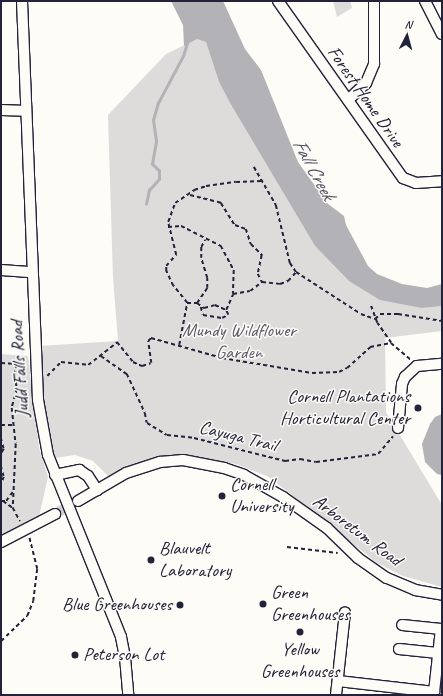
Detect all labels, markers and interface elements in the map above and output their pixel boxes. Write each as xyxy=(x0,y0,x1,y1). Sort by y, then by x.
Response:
north arrow xyxy=(387,16,427,56)
text: N xyxy=(404,17,412,31)
street label: Forest Home Drive xyxy=(322,42,408,152)
water label: Fall Creek xyxy=(288,134,340,204)
street label: Judd Falls Road xyxy=(5,319,35,419)
park label: Mundy Wildflower Garden xyxy=(182,320,296,364)
place label: Cornell Plantations Horticultural Center xyxy=(280,386,410,430)
marker: Cornell Plantations Horticultural Center xyxy=(413,403,423,413)
street label: Cayuga Trail xyxy=(197,416,279,458)
place label: Cornell University xyxy=(230,474,293,518)
street label: Arboretum Road xyxy=(308,490,406,572)
marker: Cornell University xyxy=(217,491,227,501)
place label: Blauvelt Laboratory xyxy=(159,538,231,582)
marker: Blauvelt Laboratory xyxy=(146,555,156,565)
place label: Green Greenhouses xyxy=(271,582,349,626)
place label: Blue Greenhouses xyxy=(62,594,172,616)
marker: Green Greenhouses xyxy=(258,599,268,609)
marker: Blue Greenhouses xyxy=(175,600,185,610)
marker: Yellow Greenhouses xyxy=(295,627,305,637)
place label: Yellow Greenhouses xyxy=(261,639,339,683)
place label: Peterson Lot xyxy=(83,644,164,666)
marker: Peterson Lot xyxy=(70,650,80,660)

